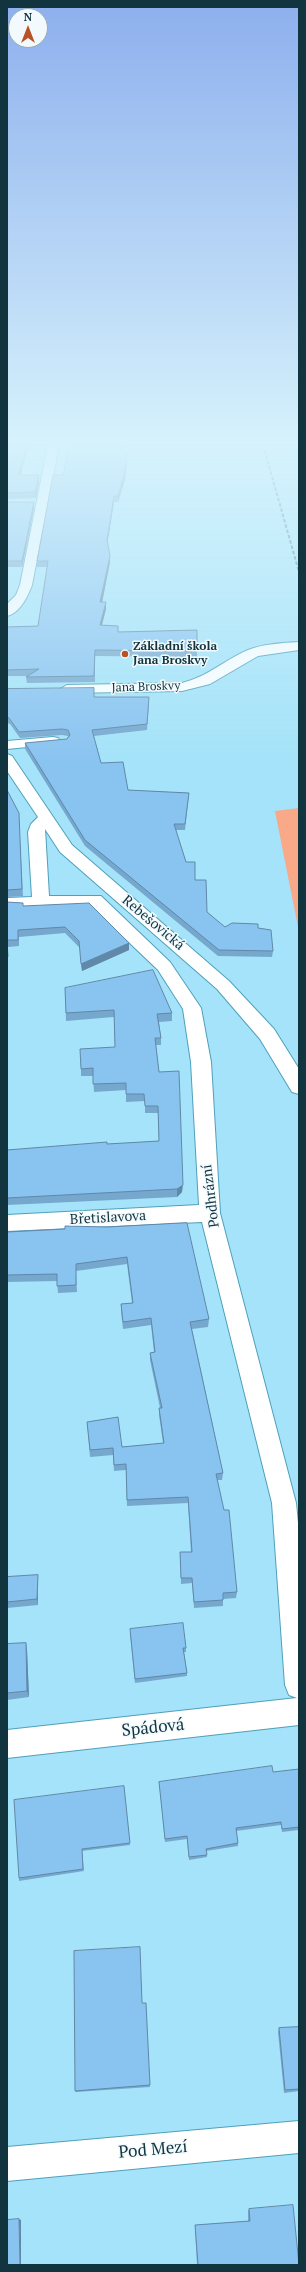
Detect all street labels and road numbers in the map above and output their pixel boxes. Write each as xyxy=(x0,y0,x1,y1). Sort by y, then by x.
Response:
street label: Jana Broskvy xyxy=(111,679,181,695)
street label: Rebešovická xyxy=(118,892,188,954)
street label: Podhrázní xyxy=(199,1163,223,1229)
street label: Břetislavova xyxy=(69,1208,147,1228)
street label: Spádová xyxy=(121,1715,185,1741)
street label: Pod Mezí xyxy=(118,2137,188,2163)

